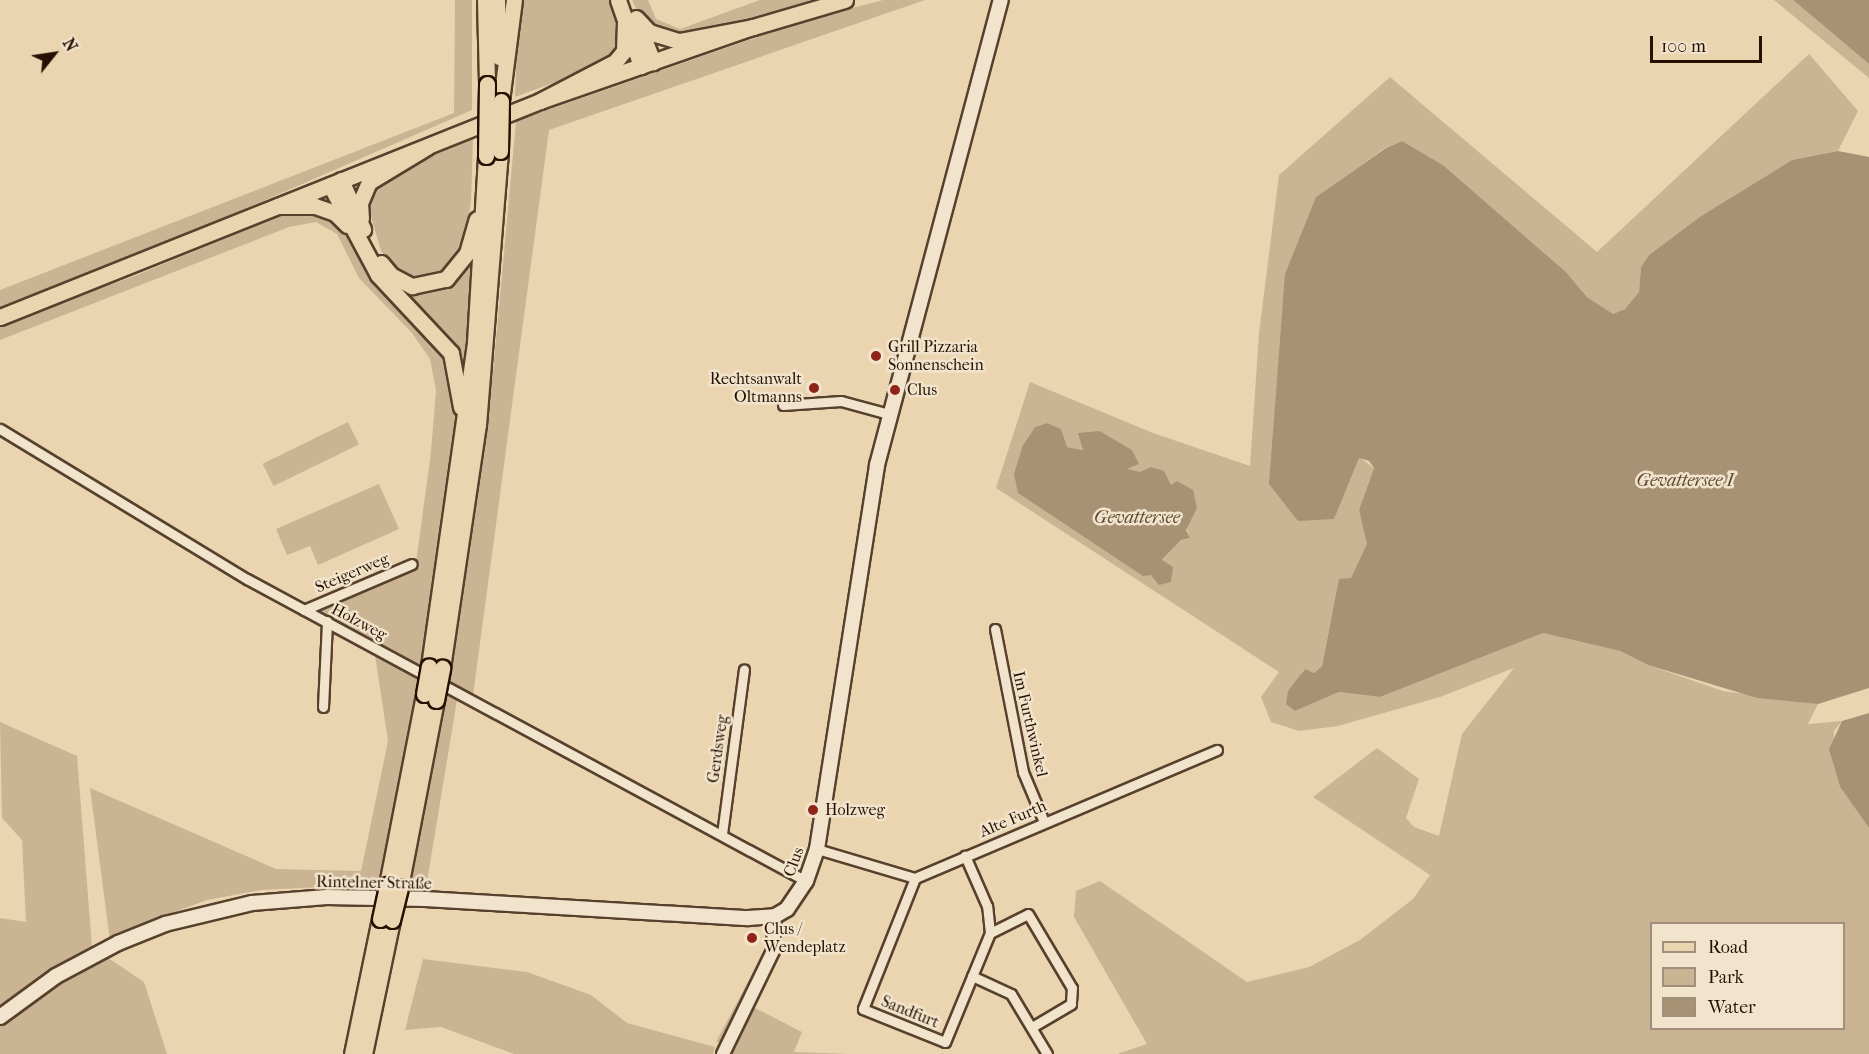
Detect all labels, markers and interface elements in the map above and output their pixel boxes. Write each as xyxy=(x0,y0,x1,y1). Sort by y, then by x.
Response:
north arrow xyxy=(24,24,84,84)
scale bar xyxy=(1653,24,1766,62)
text: N xyxy=(59,35,81,55)
text: 100 m xyxy=(1661,36,1706,57)
place label: Grill Pizzaria Sonnenschein xyxy=(888,337,984,375)
marker: Grill Pizzaria Sonnenschein xyxy=(869,349,883,363)
place label: Rechtsanwalt Oltmanns xyxy=(710,369,802,407)
place label: Clus xyxy=(907,380,937,400)
marker: Rechtsanwalt Oltmanns xyxy=(807,381,821,395)
marker: Clus xyxy=(888,383,902,397)
water label: Gevattersee I xyxy=(1636,470,1734,492)
water label: Gevattersee xyxy=(1094,507,1180,529)
street label: Steigerweg xyxy=(312,549,392,597)
street label: Holzweg xyxy=(328,599,390,645)
street label: Im Furthwinkel xyxy=(1008,669,1052,779)
street label: Gerdsweg xyxy=(704,714,732,784)
street label: Alte Furth xyxy=(977,796,1049,842)
place label: Holzweg xyxy=(825,800,885,820)
marker: Holzweg xyxy=(806,803,820,817)
street label: Clus xyxy=(780,845,808,879)
street label: Rintelner Straße xyxy=(316,872,432,894)
place label: Clus / Wendeplatz xyxy=(764,919,846,957)
legend xyxy=(1650,922,1845,1030)
marker: Clus / Wendeplatz xyxy=(745,931,759,945)
text: Road xyxy=(1708,937,1748,958)
text: Park xyxy=(1708,967,1744,988)
street label: Sandfurt xyxy=(878,992,942,1032)
text: Water xyxy=(1708,997,1756,1018)

